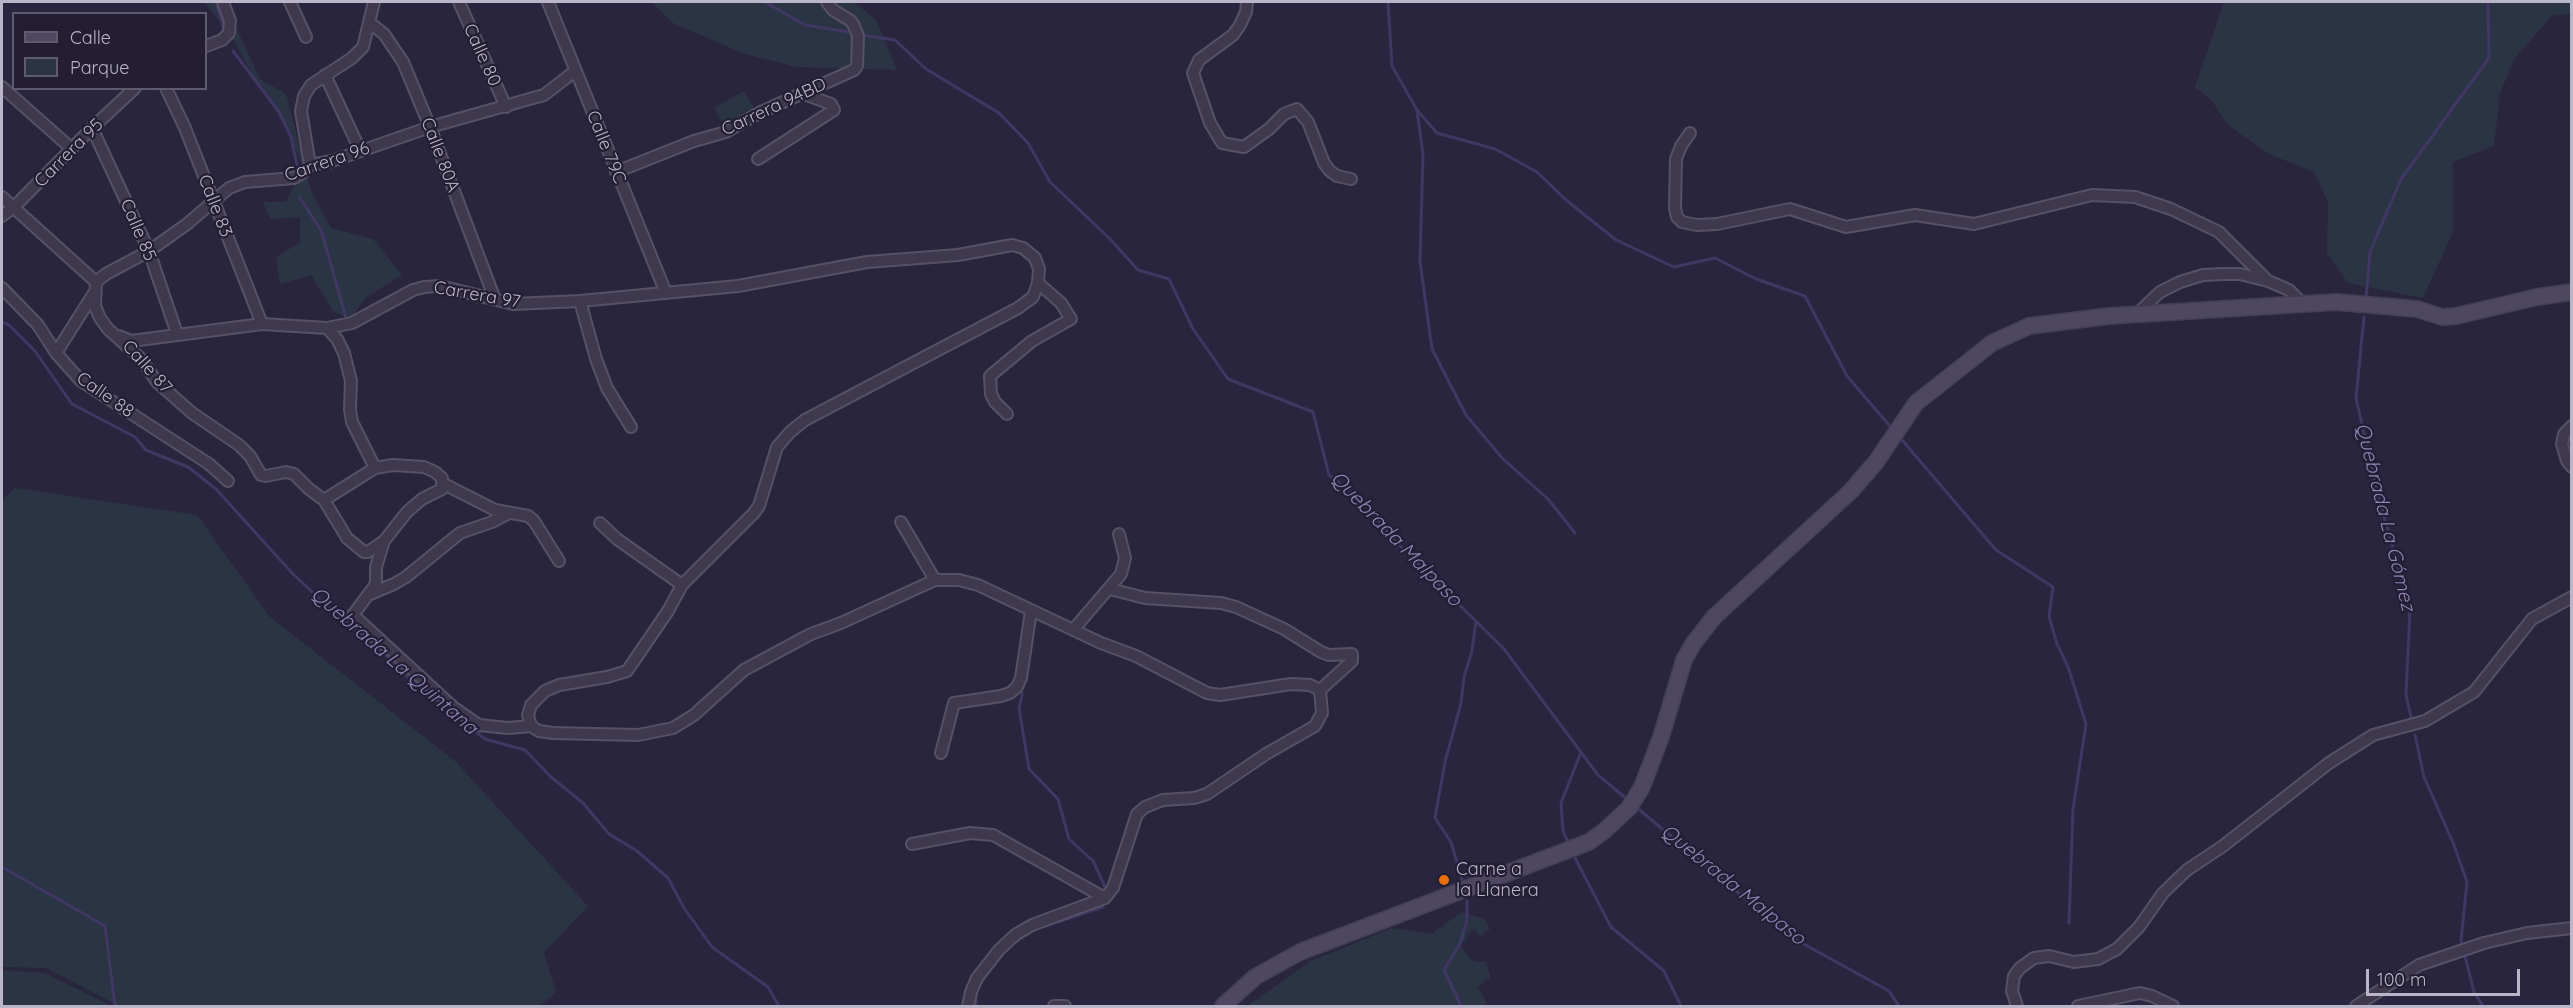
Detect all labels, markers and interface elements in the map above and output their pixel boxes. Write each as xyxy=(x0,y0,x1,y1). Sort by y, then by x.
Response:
legend xyxy=(12,12,207,90)
street label: Calle 80 xyxy=(459,20,505,90)
text: Calle xyxy=(70,26,111,49)
text: Parque xyxy=(70,56,129,79)
street label: Carrera 94BD xyxy=(718,73,830,141)
street label: Calle 79C xyxy=(582,107,630,187)
street label: Carrera 95 xyxy=(30,114,108,192)
street label: Calle 80A xyxy=(416,115,464,195)
street label: Carrera 96 xyxy=(282,137,372,187)
street label: Calle 83 xyxy=(193,172,237,240)
street label: Calle 85 xyxy=(115,196,161,264)
street label: Carrera 97 xyxy=(432,277,522,313)
street label: Calle 87 xyxy=(117,336,177,398)
street label: Calle 88 xyxy=(72,367,138,423)
water label: Quebrada La Gómez xyxy=(2350,421,2420,613)
water label: Quebrada Malpaso xyxy=(1325,466,1467,612)
water label: Quebrada La Quintana xyxy=(306,582,482,740)
water label: Quebrada Malpaso xyxy=(1656,819,1810,951)
place label: Carne a la Llanera xyxy=(1456,859,1539,902)
marker: Carne a la Llanera xyxy=(1437,873,1451,887)
scale bar xyxy=(2369,957,2524,995)
text: 100 m xyxy=(2377,968,2426,991)

